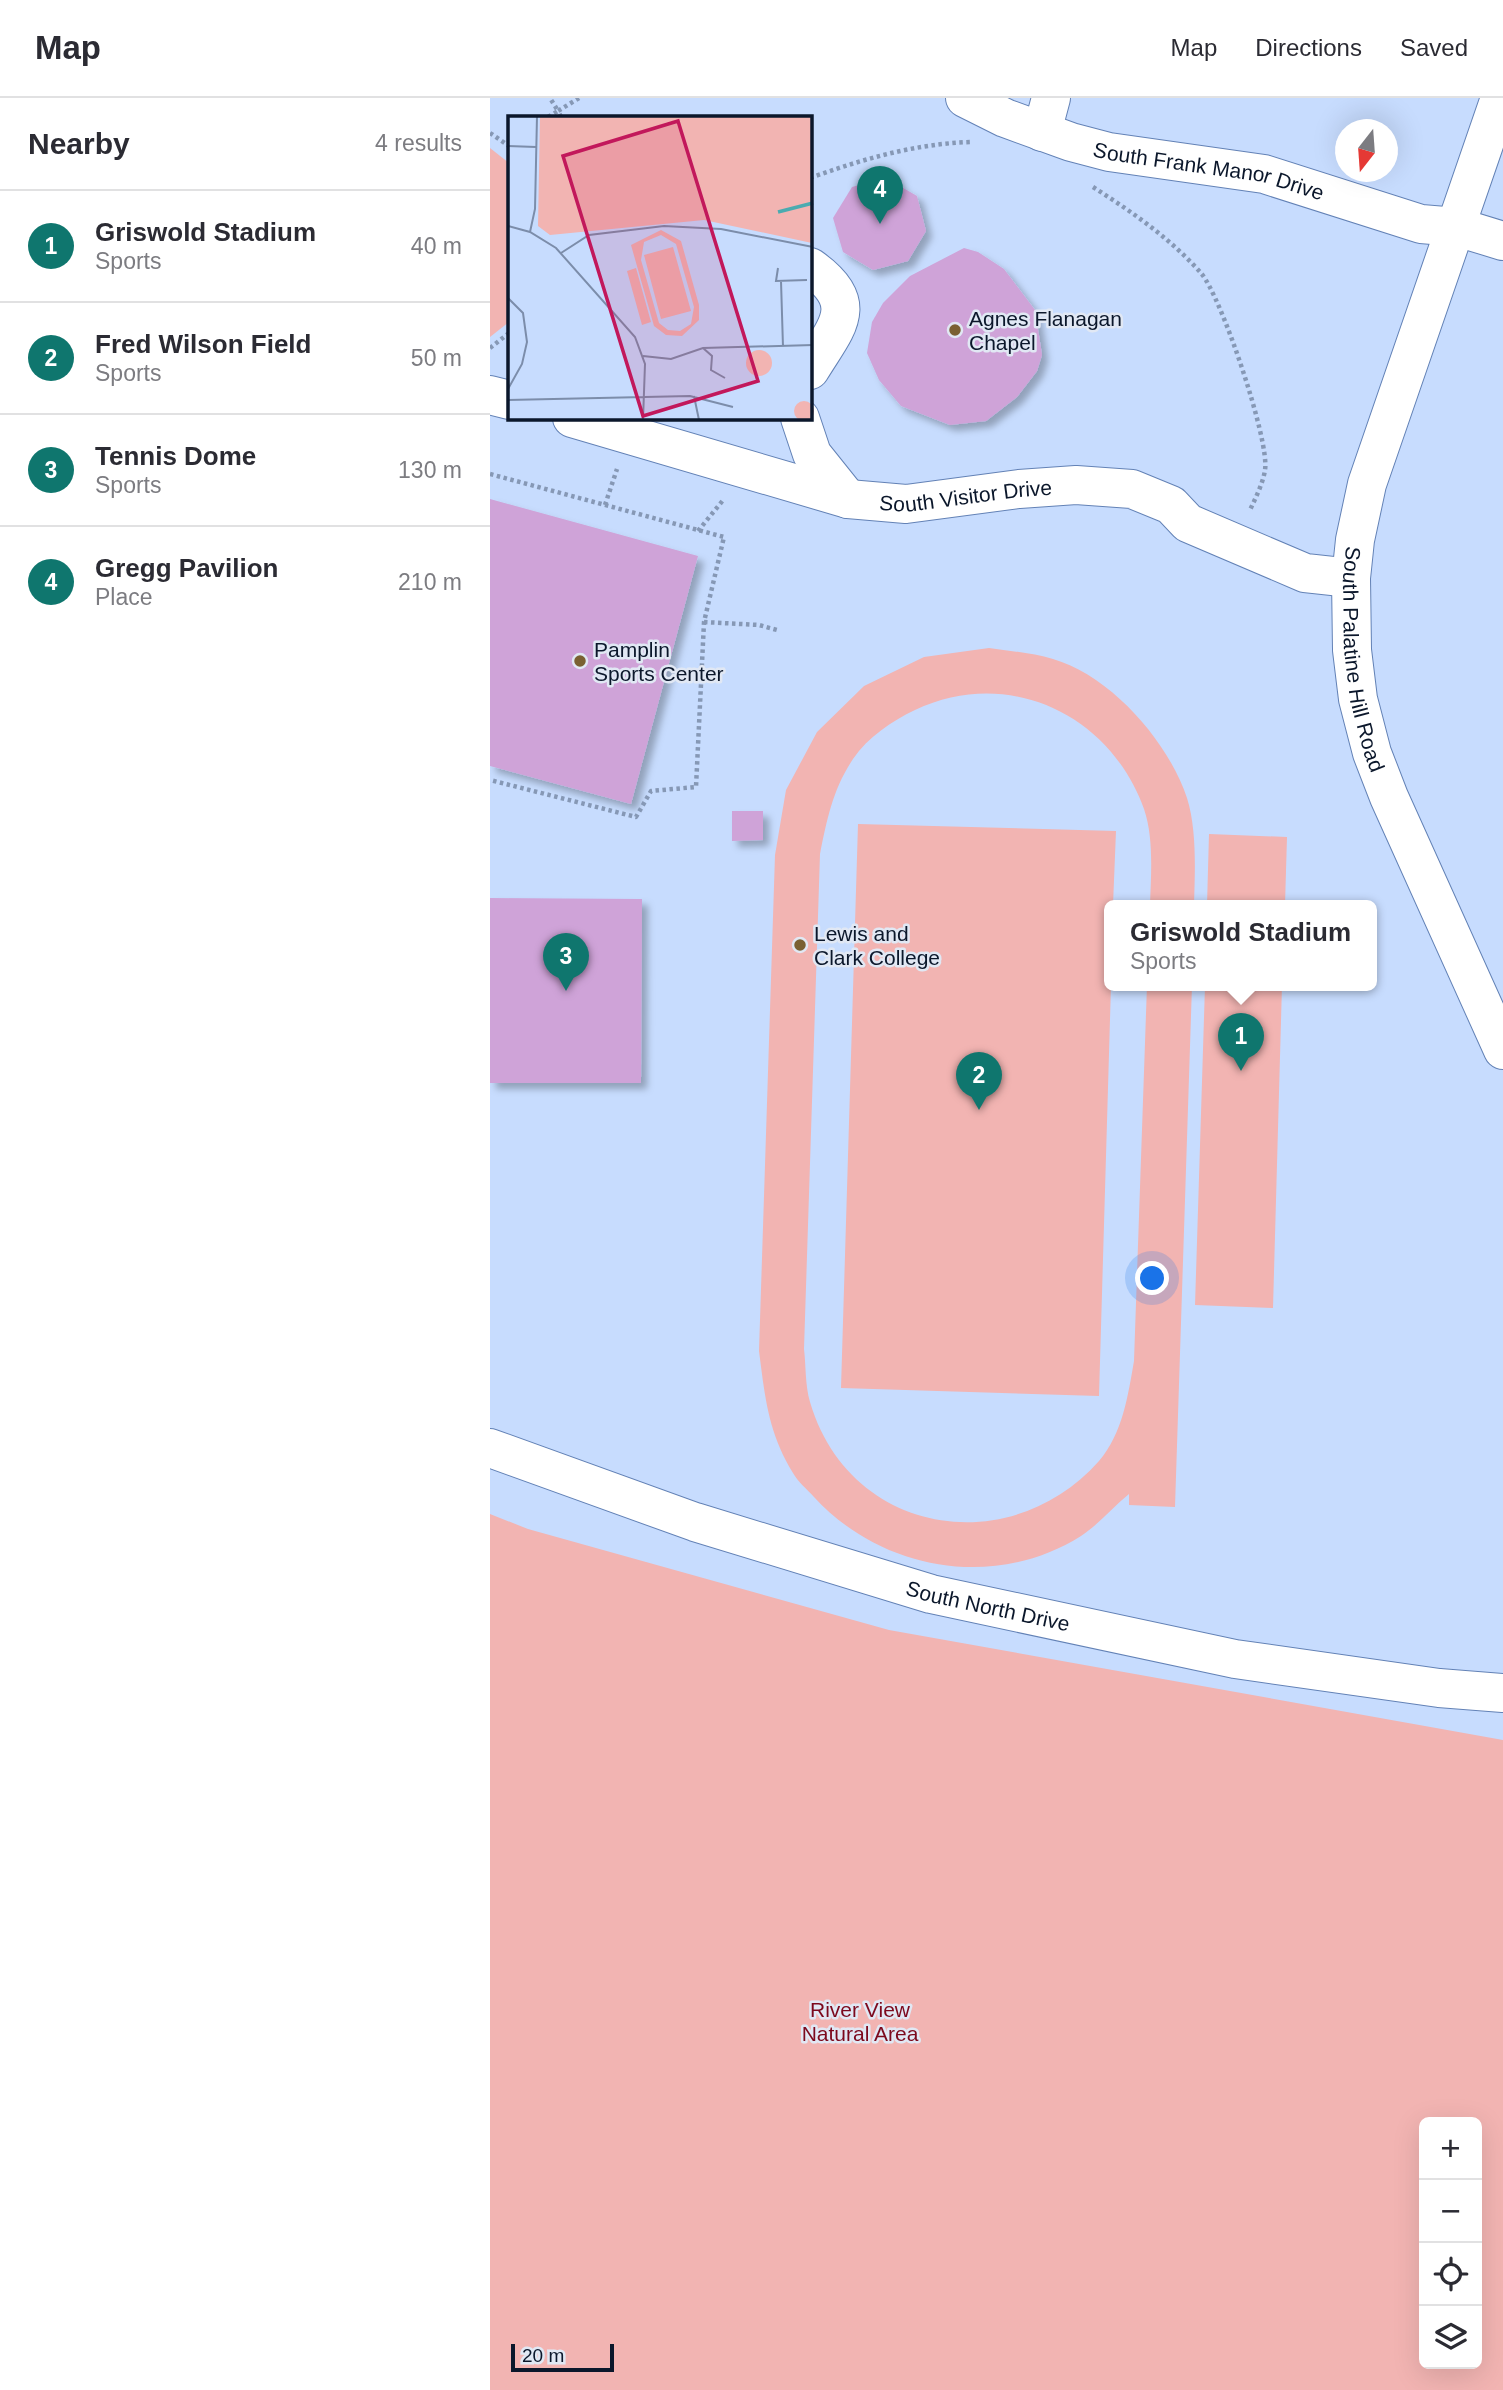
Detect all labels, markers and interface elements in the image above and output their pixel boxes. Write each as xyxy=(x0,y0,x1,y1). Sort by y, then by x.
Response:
text: Map xyxy=(35,29,101,66)
text: Map xyxy=(1171,34,1217,61)
text: Directions xyxy=(1255,34,1362,61)
text: Saved xyxy=(1400,34,1468,61)
inset map xyxy=(508,116,812,420)
north arrow xyxy=(1335,119,1398,182)
text: Nearby xyxy=(28,127,130,160)
text: 4 results xyxy=(375,130,462,156)
street label: South Frank Manor Drive xyxy=(1091,137,1327,204)
pin: 4 xyxy=(857,166,903,224)
text: Griswold Stadium xyxy=(95,217,316,247)
text: 1 xyxy=(45,233,57,259)
text: 40 m xyxy=(411,233,462,259)
text: Sports xyxy=(95,248,161,274)
place label: Agnes Flanagan Chapel xyxy=(969,307,1122,354)
marker: Agnes Flanagan Chapel xyxy=(947,322,963,338)
text: Fred Wilson Field xyxy=(95,329,311,359)
text: 2 xyxy=(45,345,57,371)
text: 50 m xyxy=(411,345,462,371)
text: Sports xyxy=(95,360,161,386)
text: Tennis Dome xyxy=(95,441,256,471)
text: 3 xyxy=(45,457,57,483)
text: 130 m xyxy=(398,457,462,483)
text: Sports xyxy=(95,472,161,498)
street label: South Visitor Drive xyxy=(878,475,1053,516)
street label: South Palatine Hill Road xyxy=(1339,545,1390,775)
text: Gregg Pavilion xyxy=(95,553,279,583)
text: 4 xyxy=(45,569,57,595)
text: 210 m xyxy=(398,569,462,595)
text: Place xyxy=(95,584,153,610)
place label: Pamplin Sports Center xyxy=(594,638,724,685)
marker: Pamplin Sports Center xyxy=(572,653,588,669)
popup xyxy=(1104,900,1377,991)
text: Griswold Stadium xyxy=(1130,917,1351,947)
place label: Lewis and Clark College xyxy=(814,922,940,969)
pin: 3 xyxy=(543,933,589,991)
marker: Lewis and Clark College xyxy=(792,937,808,953)
text: Sports xyxy=(1130,948,1196,974)
pin: 1 xyxy=(1218,1013,1264,1071)
pin: 2 xyxy=(956,1052,1002,1110)
your location xyxy=(1135,1261,1169,1295)
street label: South North Drive xyxy=(904,1576,1072,1635)
park label: River View Natural Area xyxy=(802,1998,919,2045)
map controls xyxy=(1419,2117,1482,2369)
button: + xyxy=(1419,2117,1482,2180)
button: − xyxy=(1419,2180,1482,2243)
button: locate xyxy=(1419,2243,1482,2306)
button: layers xyxy=(1419,2306,1482,2369)
scale bar xyxy=(511,2341,614,2373)
text: 20 m xyxy=(522,2345,564,2366)

